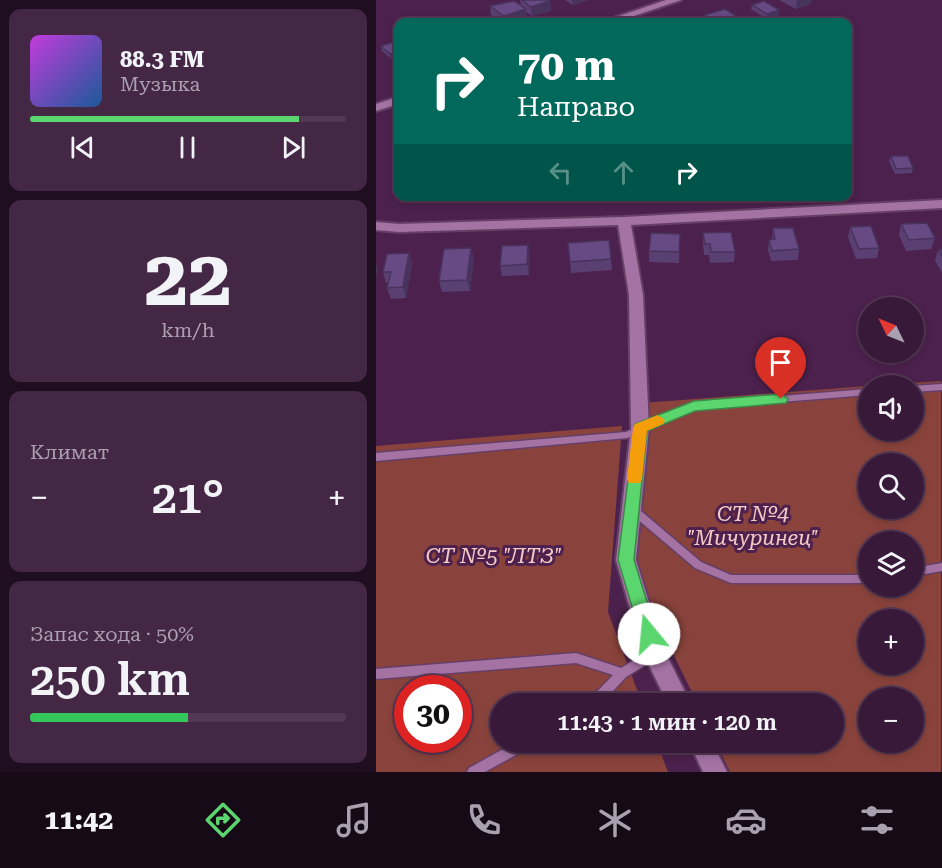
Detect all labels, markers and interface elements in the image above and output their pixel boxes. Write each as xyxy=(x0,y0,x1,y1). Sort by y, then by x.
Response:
text: 70 m xyxy=(517,41,615,90)
icon: right xyxy=(418,42,496,120)
text: 88.3 FM xyxy=(120,47,204,72)
text: Музыка xyxy=(120,72,200,96)
text: Направо xyxy=(517,91,635,123)
icon: previous xyxy=(66,131,99,164)
icon: pause xyxy=(171,131,204,164)
icon: next xyxy=(277,131,310,164)
icon: left xyxy=(544,156,577,189)
icon: ahead xyxy=(607,156,640,189)
icon: right xyxy=(670,156,703,189)
text: 22 xyxy=(144,233,232,324)
north arrow xyxy=(858,297,924,363)
map controls xyxy=(858,297,924,753)
text: km/h xyxy=(161,318,215,342)
pin xyxy=(755,337,806,399)
icon: arrive xyxy=(764,346,797,379)
button: sound xyxy=(858,375,924,441)
text: Климат xyxy=(30,440,109,464)
button: search xyxy=(858,453,924,519)
text: 21° xyxy=(152,471,224,524)
text: − xyxy=(30,478,48,517)
text: + xyxy=(328,478,346,517)
park label: СТ №4 "Мичуринец" xyxy=(687,502,819,550)
button: layers xyxy=(858,531,924,597)
park label: СТ №5 "ЛТЗ" xyxy=(426,544,562,568)
position arrow xyxy=(617,602,681,666)
button: + xyxy=(858,609,924,675)
text: Запас хода · 50% xyxy=(30,622,194,646)
text: 250 km xyxy=(30,653,190,706)
speed limit sign: 30 xyxy=(394,675,472,753)
button: − xyxy=(858,687,924,753)
text: 11:43 · 1 мин · 120 m xyxy=(557,710,777,735)
icon: directions xyxy=(202,799,244,841)
icon: music xyxy=(333,799,375,841)
icon: phone xyxy=(463,799,505,841)
icon: climate xyxy=(594,799,636,841)
icon: car xyxy=(725,799,767,841)
icon: filters xyxy=(856,799,898,841)
text: 11:42 xyxy=(44,804,113,836)

